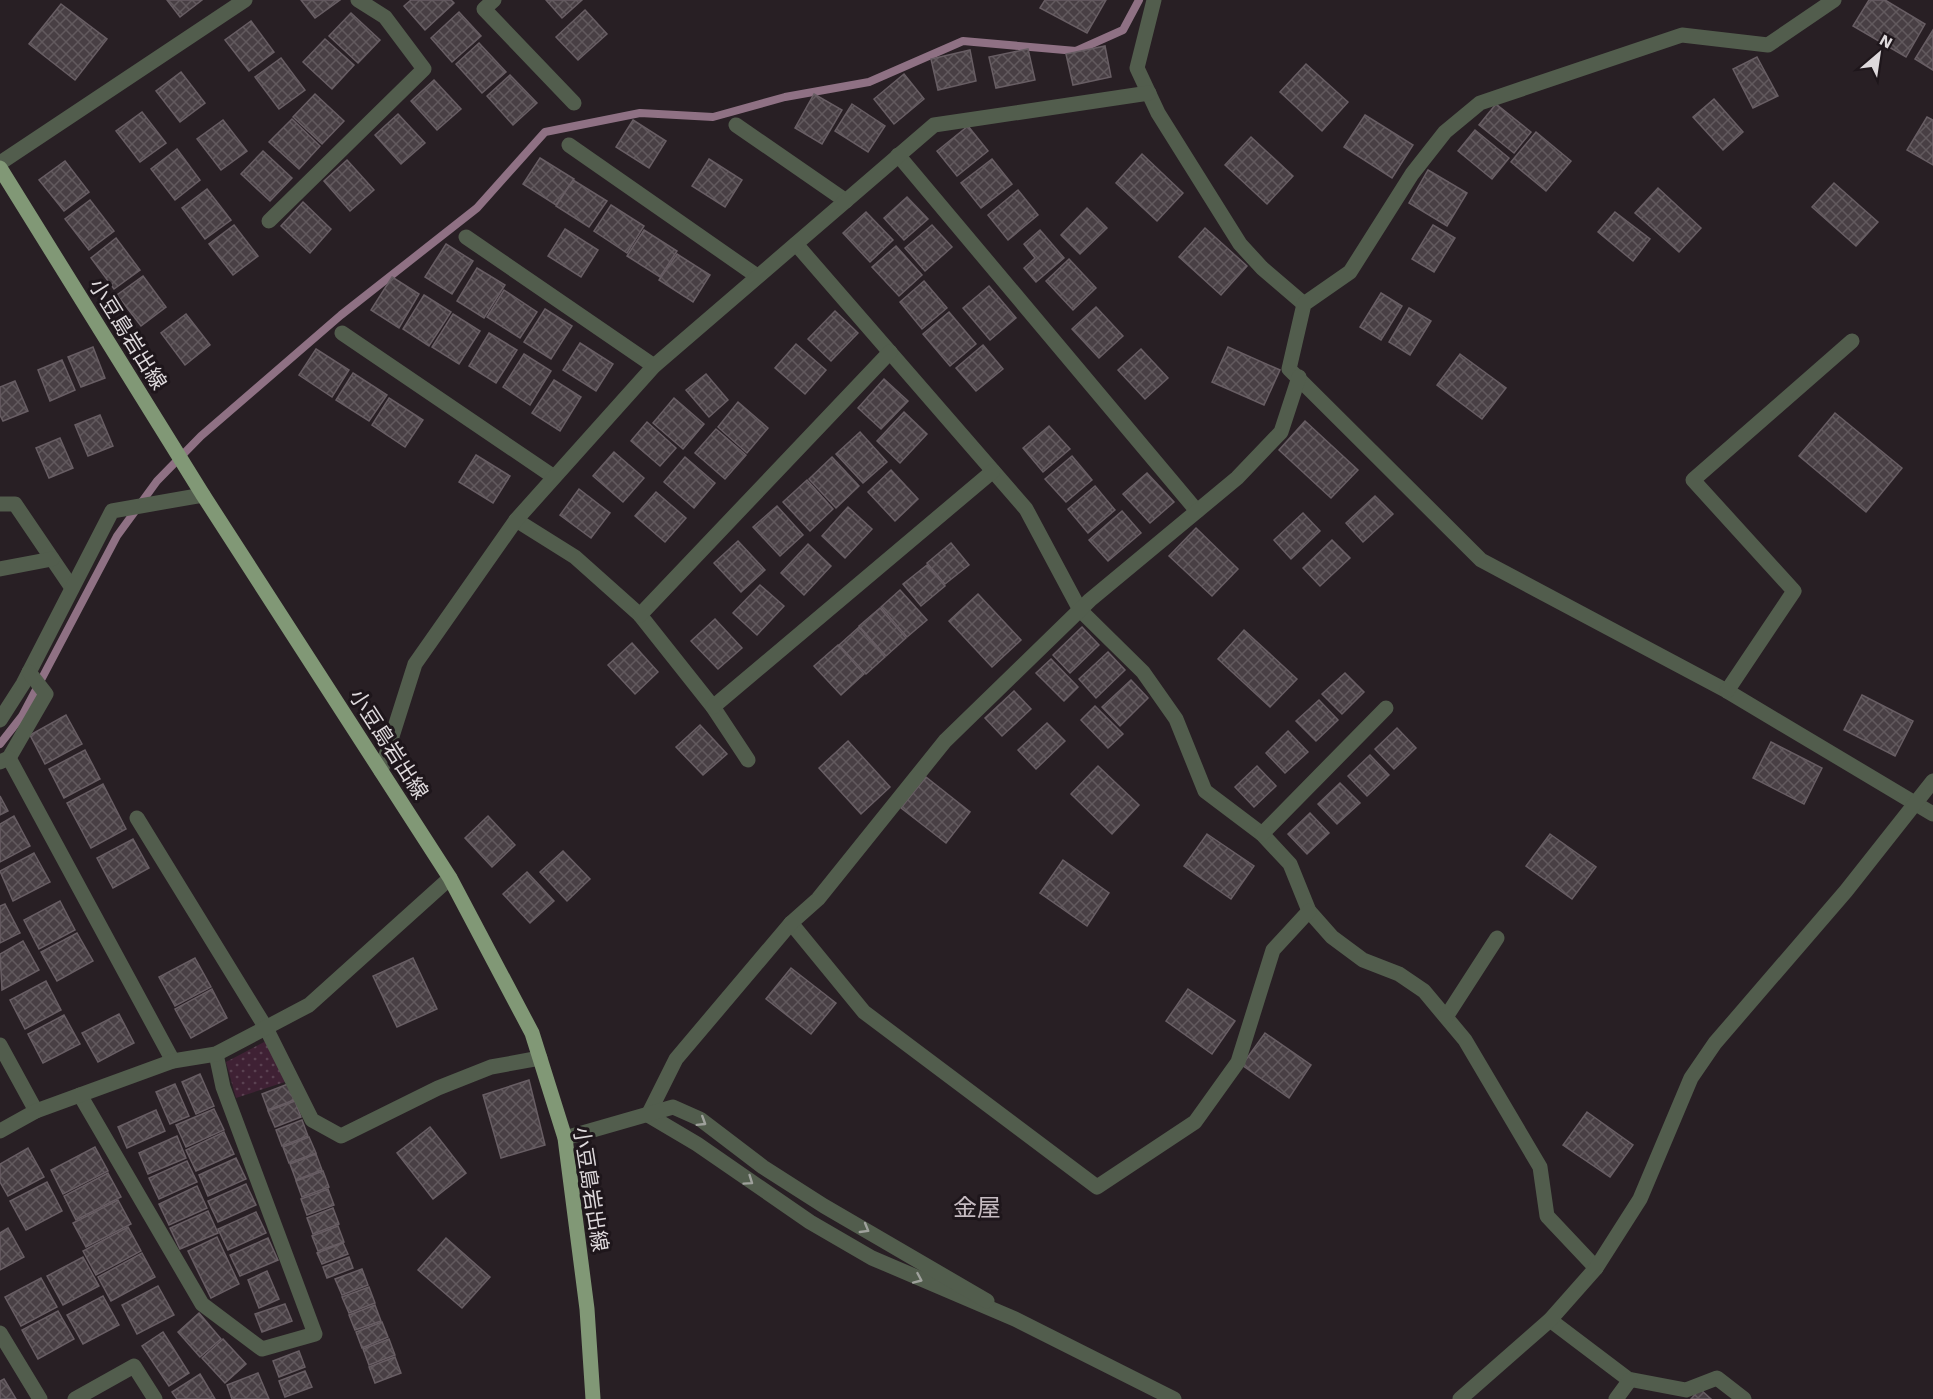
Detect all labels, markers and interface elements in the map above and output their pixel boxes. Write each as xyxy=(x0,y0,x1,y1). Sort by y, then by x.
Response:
north arrow xyxy=(1849,24,1909,84)
text: N xyxy=(1876,30,1896,53)
street label: 小豆島岩出線 xyxy=(84,274,172,394)
street label: 小豆島岩出線 xyxy=(344,684,434,804)
one-way arrow xyxy=(696,1114,706,1126)
street label: 小豆島岩出線 xyxy=(569,1125,613,1253)
one-way arrow xyxy=(743,1174,754,1185)
district label: 金屋 xyxy=(953,1194,1001,1222)
one-way arrow xyxy=(858,1222,869,1233)
one-way arrow xyxy=(911,1272,922,1284)

